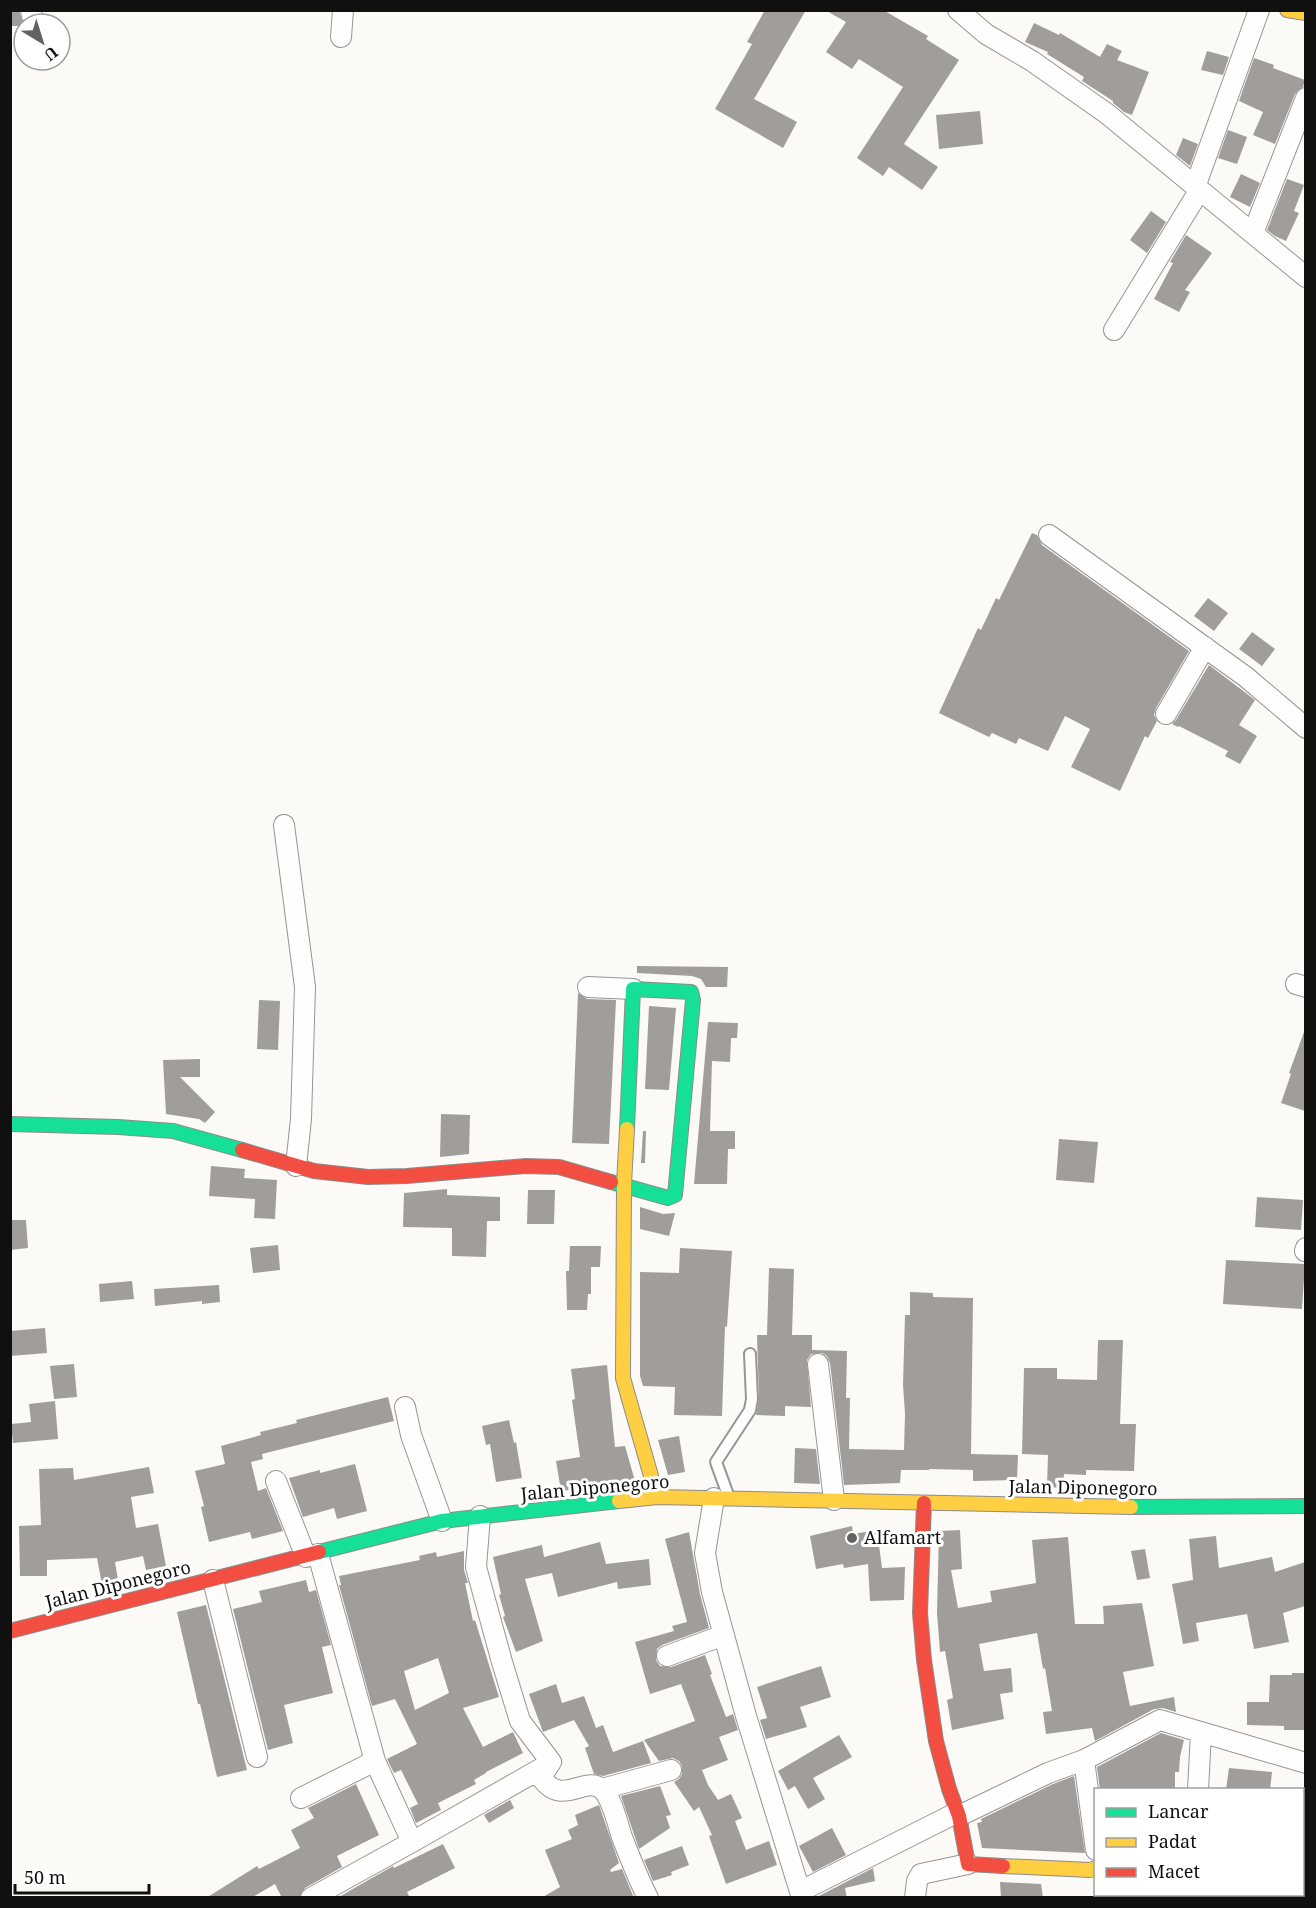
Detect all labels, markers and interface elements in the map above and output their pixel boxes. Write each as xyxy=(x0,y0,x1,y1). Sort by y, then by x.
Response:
north arrow xyxy=(12,12,72,72)
text: U xyxy=(40,41,63,66)
street label: Jalan Diponegoro xyxy=(519,1469,670,1506)
street label: Jalan Diponegoro xyxy=(1007,1474,1158,1500)
place label: Alfamart xyxy=(864,1525,941,1549)
marker: Alfamart xyxy=(845,1531,859,1545)
street label: Jalan Diponegoro xyxy=(42,1554,193,1614)
legend xyxy=(1094,1788,1304,1896)
text: Lancar xyxy=(1148,1799,1209,1823)
text: Padat xyxy=(1148,1829,1197,1853)
scale bar xyxy=(15,1857,148,1895)
text: Macet xyxy=(1148,1859,1200,1883)
text: 50 m xyxy=(24,1865,66,1889)

